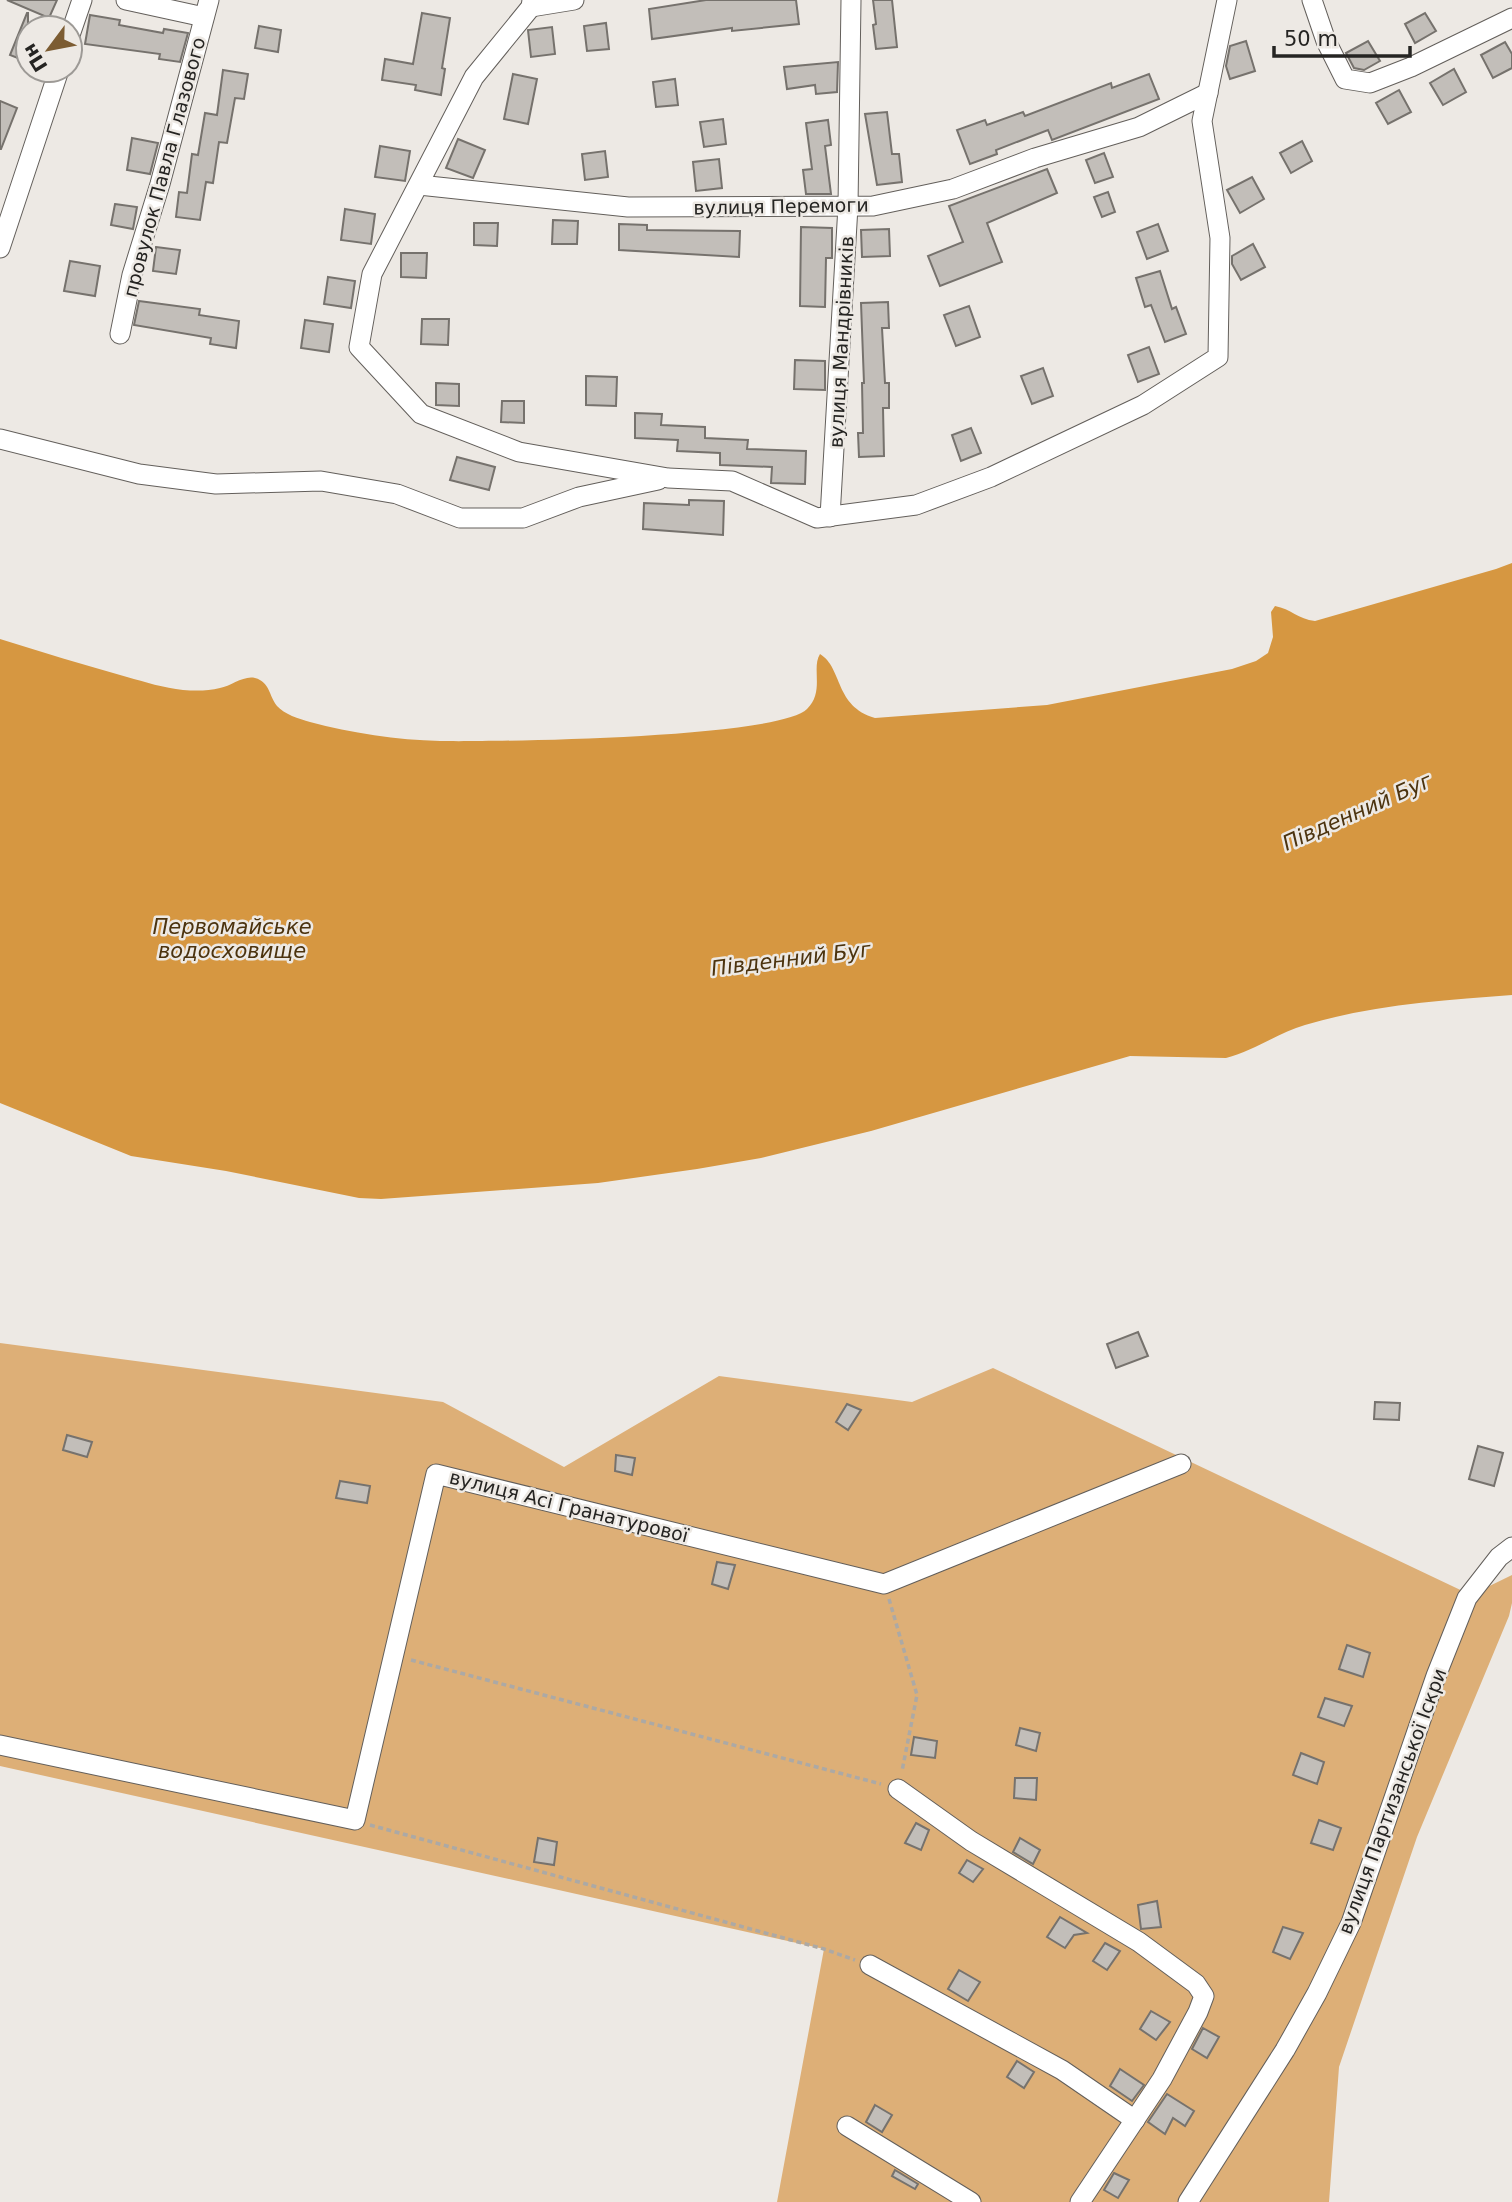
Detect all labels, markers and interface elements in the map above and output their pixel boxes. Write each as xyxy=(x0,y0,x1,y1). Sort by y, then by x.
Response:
north arrow xyxy=(14,14,84,84)
scale bar xyxy=(1274,14,1410,58)
text: 50 m xyxy=(1284,27,1338,51)
street label: провулок Павла Глазового xyxy=(119,35,209,299)
text: Пн xyxy=(18,40,52,76)
street label: вулиця Перемоги xyxy=(693,193,869,219)
street label: вулиця Мандрівників xyxy=(824,235,858,449)
water label: Південний Буг xyxy=(1279,768,1436,856)
water label: Первомайське водосховище xyxy=(152,915,312,963)
water label: Південний Буг xyxy=(710,937,873,981)
street label: вулиця Асі Гранатурової xyxy=(447,1466,691,1547)
street label: вулиця Партизанської Іскри xyxy=(1334,1665,1450,1937)

